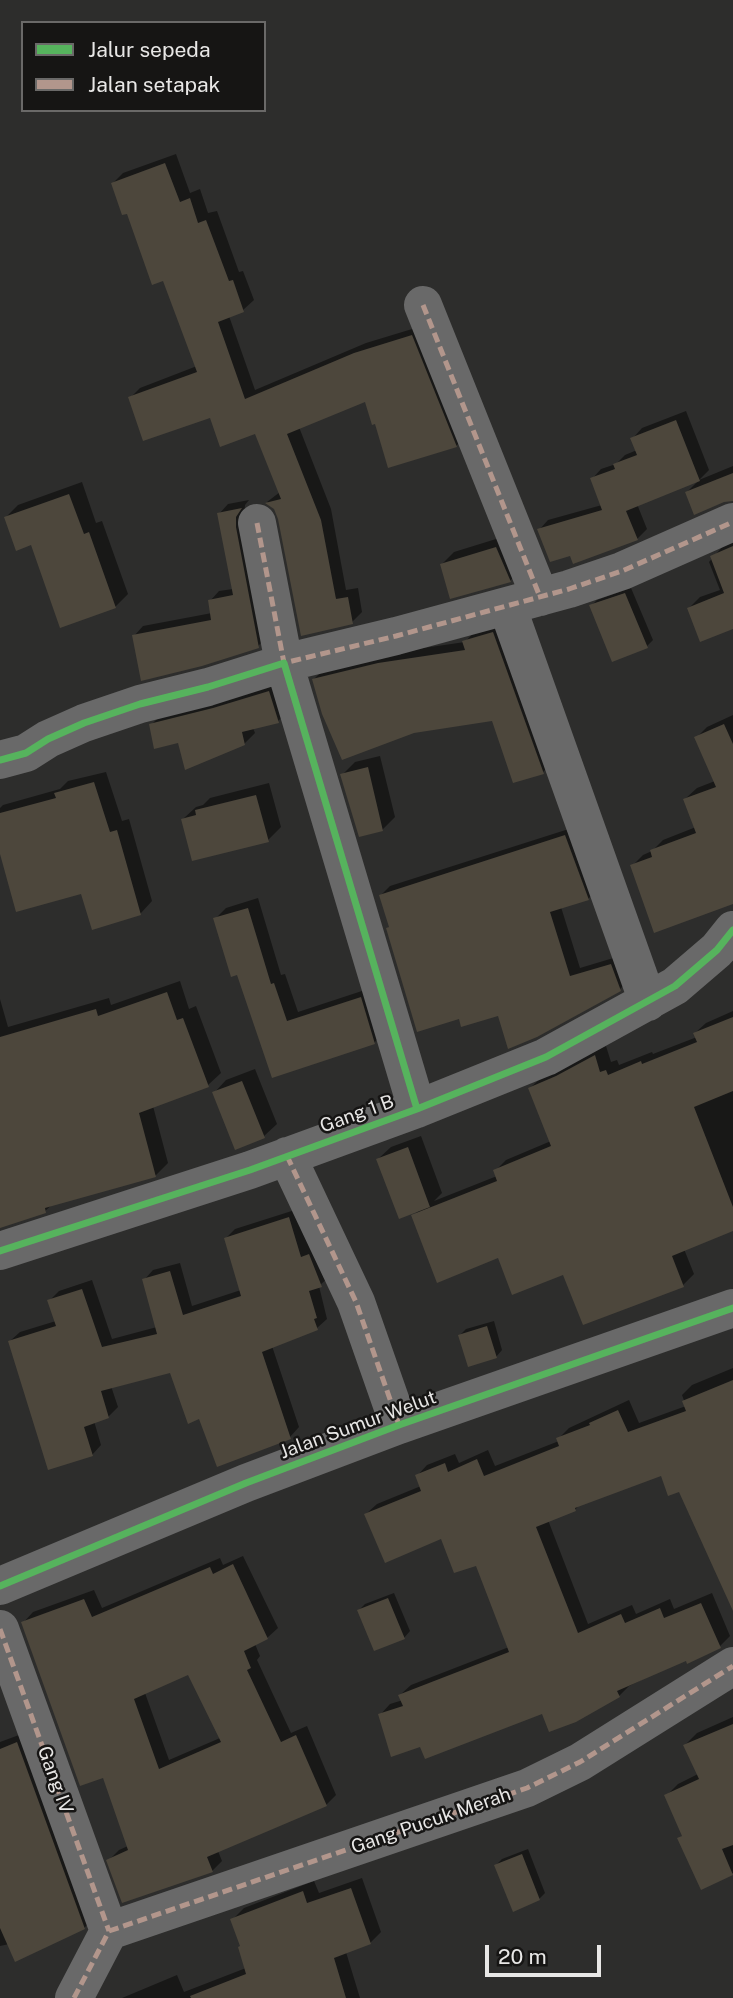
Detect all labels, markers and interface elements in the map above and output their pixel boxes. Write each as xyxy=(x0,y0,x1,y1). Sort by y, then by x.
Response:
legend xyxy=(21,21,266,112)
text: Jalur sepeda xyxy=(88,37,211,62)
text: Jalan setapak xyxy=(88,72,220,97)
street label: Gang 1 B xyxy=(317,1090,397,1138)
street label: Jalan Sumur Welut xyxy=(277,1386,439,1464)
street label: Gang IV xyxy=(32,1743,78,1817)
street label: Gang Pucuk Merah xyxy=(348,1783,514,1859)
scale bar xyxy=(488,1932,604,1976)
text: 20 m xyxy=(498,1944,547,1969)

